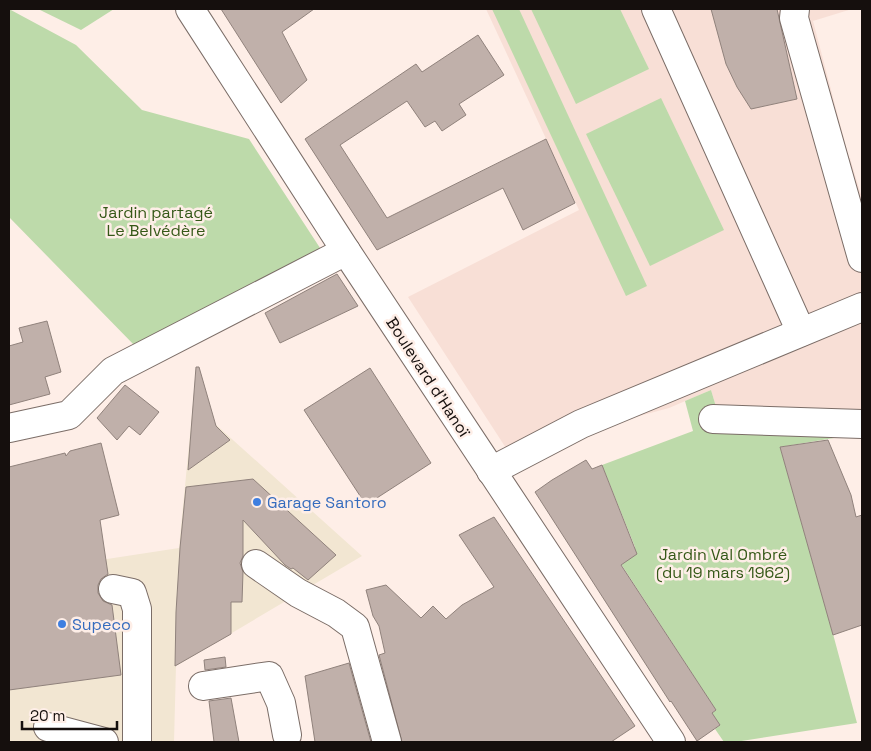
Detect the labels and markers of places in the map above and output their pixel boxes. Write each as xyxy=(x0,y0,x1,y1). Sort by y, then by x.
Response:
place label: Garage Santoro xyxy=(267,492,387,513)
marker: Garage Santoro xyxy=(251,496,263,508)
place label: Supeco xyxy=(72,614,131,635)
marker: Supeco xyxy=(56,618,68,630)

